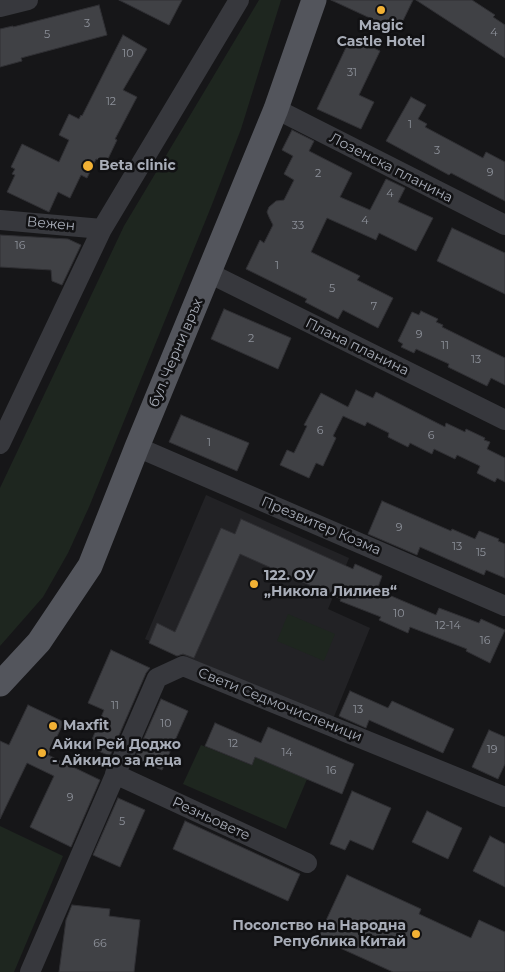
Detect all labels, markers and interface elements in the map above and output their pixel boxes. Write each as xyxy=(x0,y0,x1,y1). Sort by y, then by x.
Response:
marker: Magic Castle Hotel xyxy=(375,4,387,16)
house number: 3 xyxy=(84,17,90,31)
place label: Magic Castle Hotel xyxy=(337,18,425,50)
house number: 4 xyxy=(490,26,498,40)
house number: 5 xyxy=(44,28,50,42)
house number: 10 xyxy=(122,47,134,61)
house number: 31 xyxy=(347,66,357,80)
house number: 12 xyxy=(106,95,116,109)
house number: 1 xyxy=(408,118,412,132)
street label: Лозенска планина xyxy=(326,130,456,206)
house number: 3 xyxy=(434,144,440,158)
place label: Beta clinic xyxy=(99,158,176,174)
marker: Beta clinic xyxy=(81,159,95,173)
house number: 9 xyxy=(487,166,493,180)
house number: 2 xyxy=(315,167,321,181)
house number: 4 xyxy=(386,187,394,201)
street label: Вежен xyxy=(26,214,76,234)
house number: 4 xyxy=(361,214,369,228)
house number: 33 xyxy=(292,219,304,233)
house number: 16 xyxy=(15,239,25,253)
house number: 1 xyxy=(275,259,279,273)
house number: 5 xyxy=(329,282,335,296)
street label: бул. Черни връх xyxy=(146,296,206,410)
house number: 7 xyxy=(371,300,377,314)
street label: Плана планина xyxy=(303,315,411,379)
house number: 9 xyxy=(416,328,422,342)
house number: 2 xyxy=(248,332,254,346)
house number: 11 xyxy=(441,339,449,353)
house number: 13 xyxy=(471,353,481,367)
house number: 6 xyxy=(317,424,323,438)
house number: 6 xyxy=(428,429,434,443)
house number: 1 xyxy=(207,436,211,450)
street label: Презвитер Козма xyxy=(259,493,383,559)
house number: 9 xyxy=(396,521,402,535)
house number: 13 xyxy=(452,540,462,554)
house number: 15 xyxy=(476,546,486,560)
place label: 122. ОУ „Никола Лилиев“ xyxy=(264,568,397,600)
marker: 122. ОУ „Никола Лилиев“ xyxy=(248,578,260,590)
house number: 10 xyxy=(393,607,405,621)
house number: 12-14 xyxy=(435,619,461,633)
house number: 16 xyxy=(480,634,490,648)
street label: Свети Седмочисленици xyxy=(195,664,365,746)
house number: 11 xyxy=(111,699,119,713)
house number: 13 xyxy=(353,703,363,717)
house number: 10 xyxy=(160,717,172,731)
place label: Maxfit xyxy=(63,718,109,734)
marker: Maxfit xyxy=(47,720,59,732)
place label: Айки Рей Доджо - Айкидо за деца xyxy=(52,737,182,770)
house number: 12 xyxy=(228,737,238,751)
house number: 19 xyxy=(487,743,497,757)
house number: 14 xyxy=(281,746,293,760)
marker: Айки Рей Доджо - Айкидо за деца xyxy=(36,747,48,759)
house number: 16 xyxy=(326,764,336,778)
house number: 9 xyxy=(67,791,73,805)
street label: Резньовете xyxy=(169,794,253,844)
house number: 5 xyxy=(119,815,125,829)
place label: Посолство на Народна Република Китай xyxy=(233,918,406,950)
marker: Посолство на Народна Република Китай xyxy=(410,928,422,940)
house number: 66 xyxy=(93,937,107,951)

